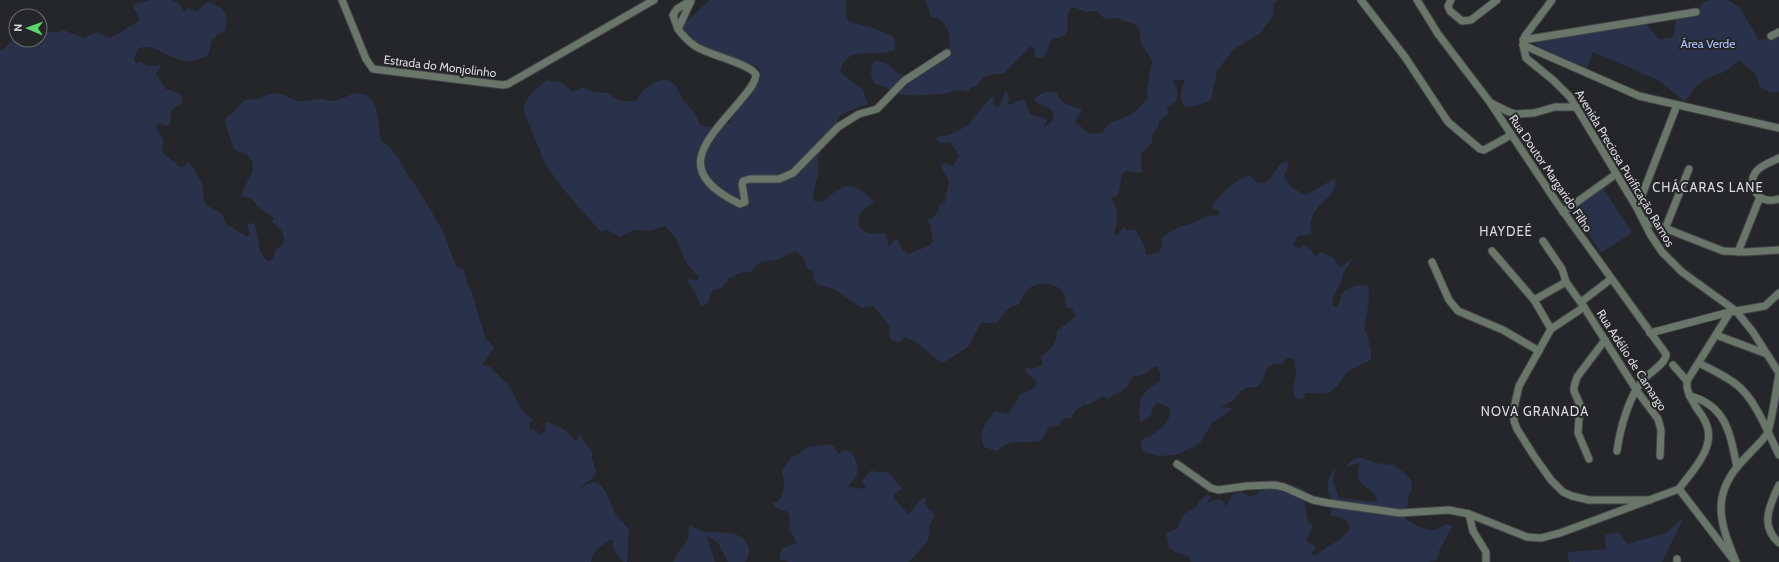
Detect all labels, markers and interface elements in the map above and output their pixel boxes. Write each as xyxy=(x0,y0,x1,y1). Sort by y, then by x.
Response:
north arrow xyxy=(8,8,48,48)
text: N xyxy=(11,24,25,32)
park label: Área Verde xyxy=(1681,36,1735,51)
street label: Estrada do Monjolinho xyxy=(383,52,498,80)
street label: Avenida Preciosa Purificação Ramos xyxy=(1572,87,1678,249)
street label: Rua Doutor Margarido Filho xyxy=(1506,111,1596,235)
district label: CHÁCARAS LANE xyxy=(1652,178,1764,195)
district label: HAYDEÉ xyxy=(1479,222,1533,239)
street label: Rua Adélio de Camargo xyxy=(1594,307,1671,414)
district label: NOVA GRANADA xyxy=(1481,403,1589,419)

